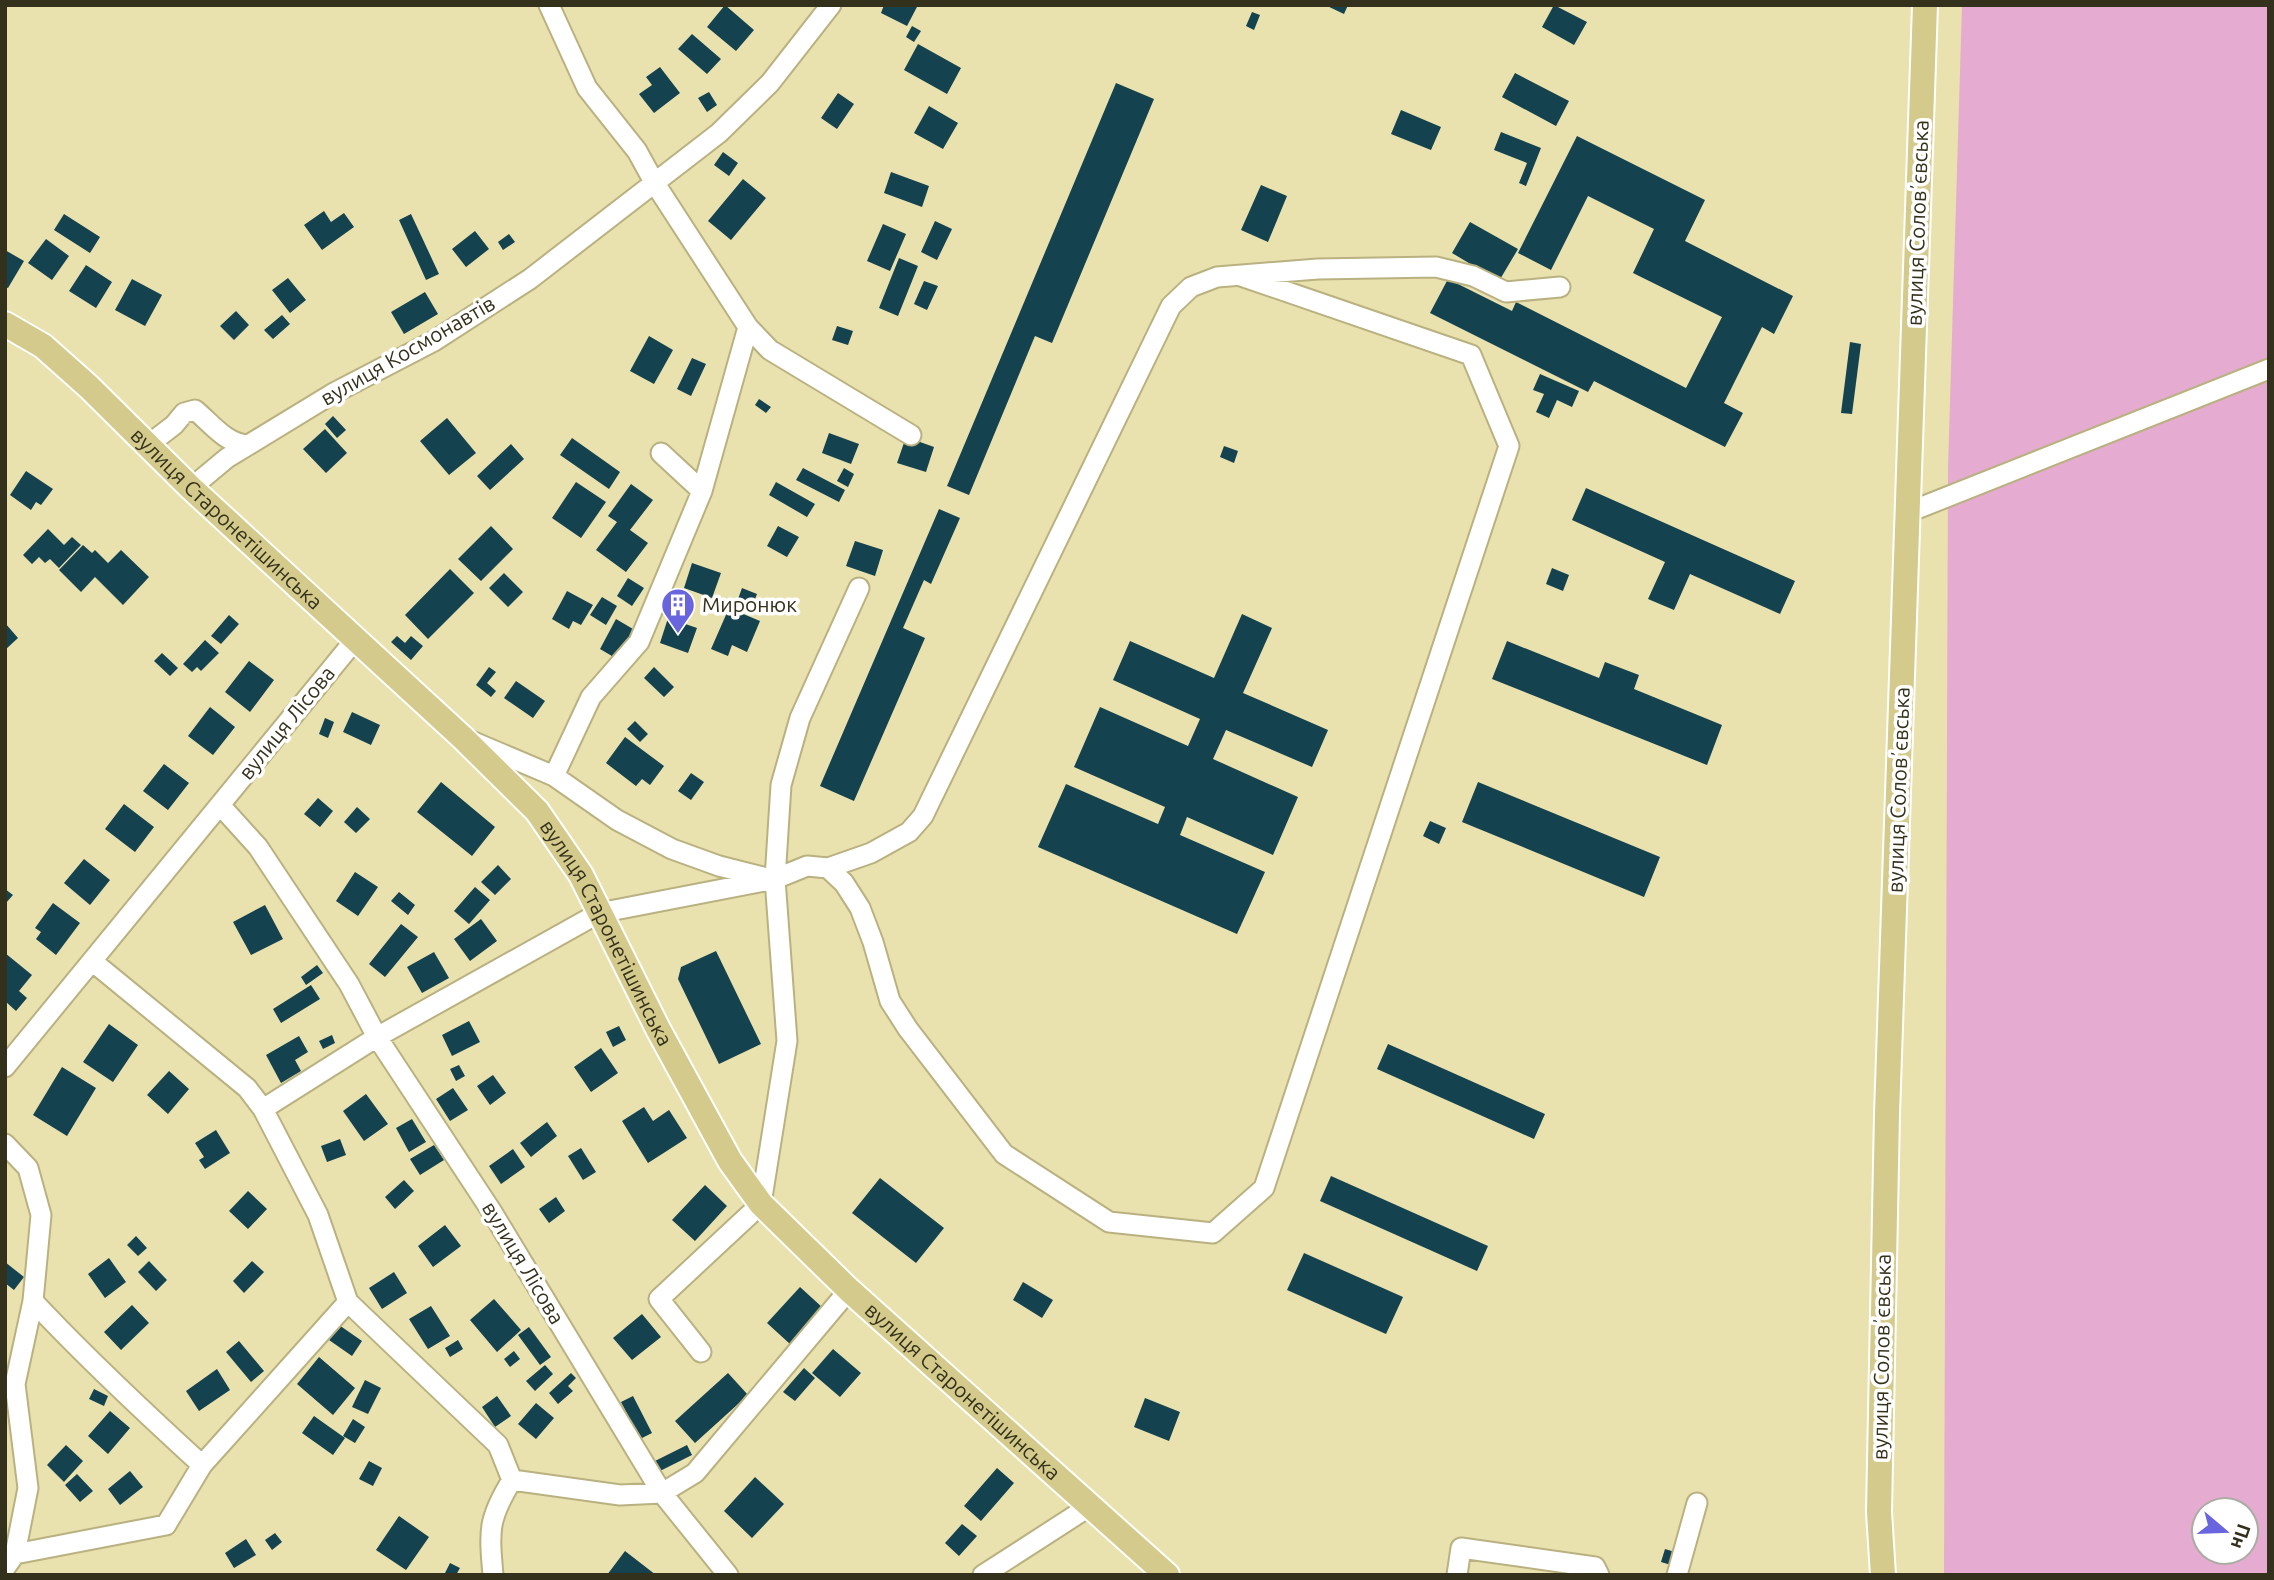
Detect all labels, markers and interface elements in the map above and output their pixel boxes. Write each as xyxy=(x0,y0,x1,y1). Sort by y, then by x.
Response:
street label: вулиця Соловʼєвська xyxy=(1901,120,1933,326)
street label: вулиця Космонавтів xyxy=(316,290,499,410)
street label: вулиця Старонетішинська xyxy=(126,422,328,614)
building icon: Миронюк xyxy=(659,586,697,635)
place label: Миронюк xyxy=(702,592,797,616)
street label: вулиця Лісова xyxy=(233,661,339,784)
street label: вулиця Соловʼєвська xyxy=(1882,687,1914,893)
street label: вулиця Старонетішинська xyxy=(536,815,678,1050)
street label: вулиця Лісова xyxy=(478,1197,570,1328)
street label: вулиця Соловʼєвська xyxy=(1867,1254,1895,1460)
street label: вулиця Старонетішинська xyxy=(861,1297,1066,1485)
north arrow xyxy=(2190,1496,2260,1566)
text: Пн xyxy=(2227,1521,2256,1552)

